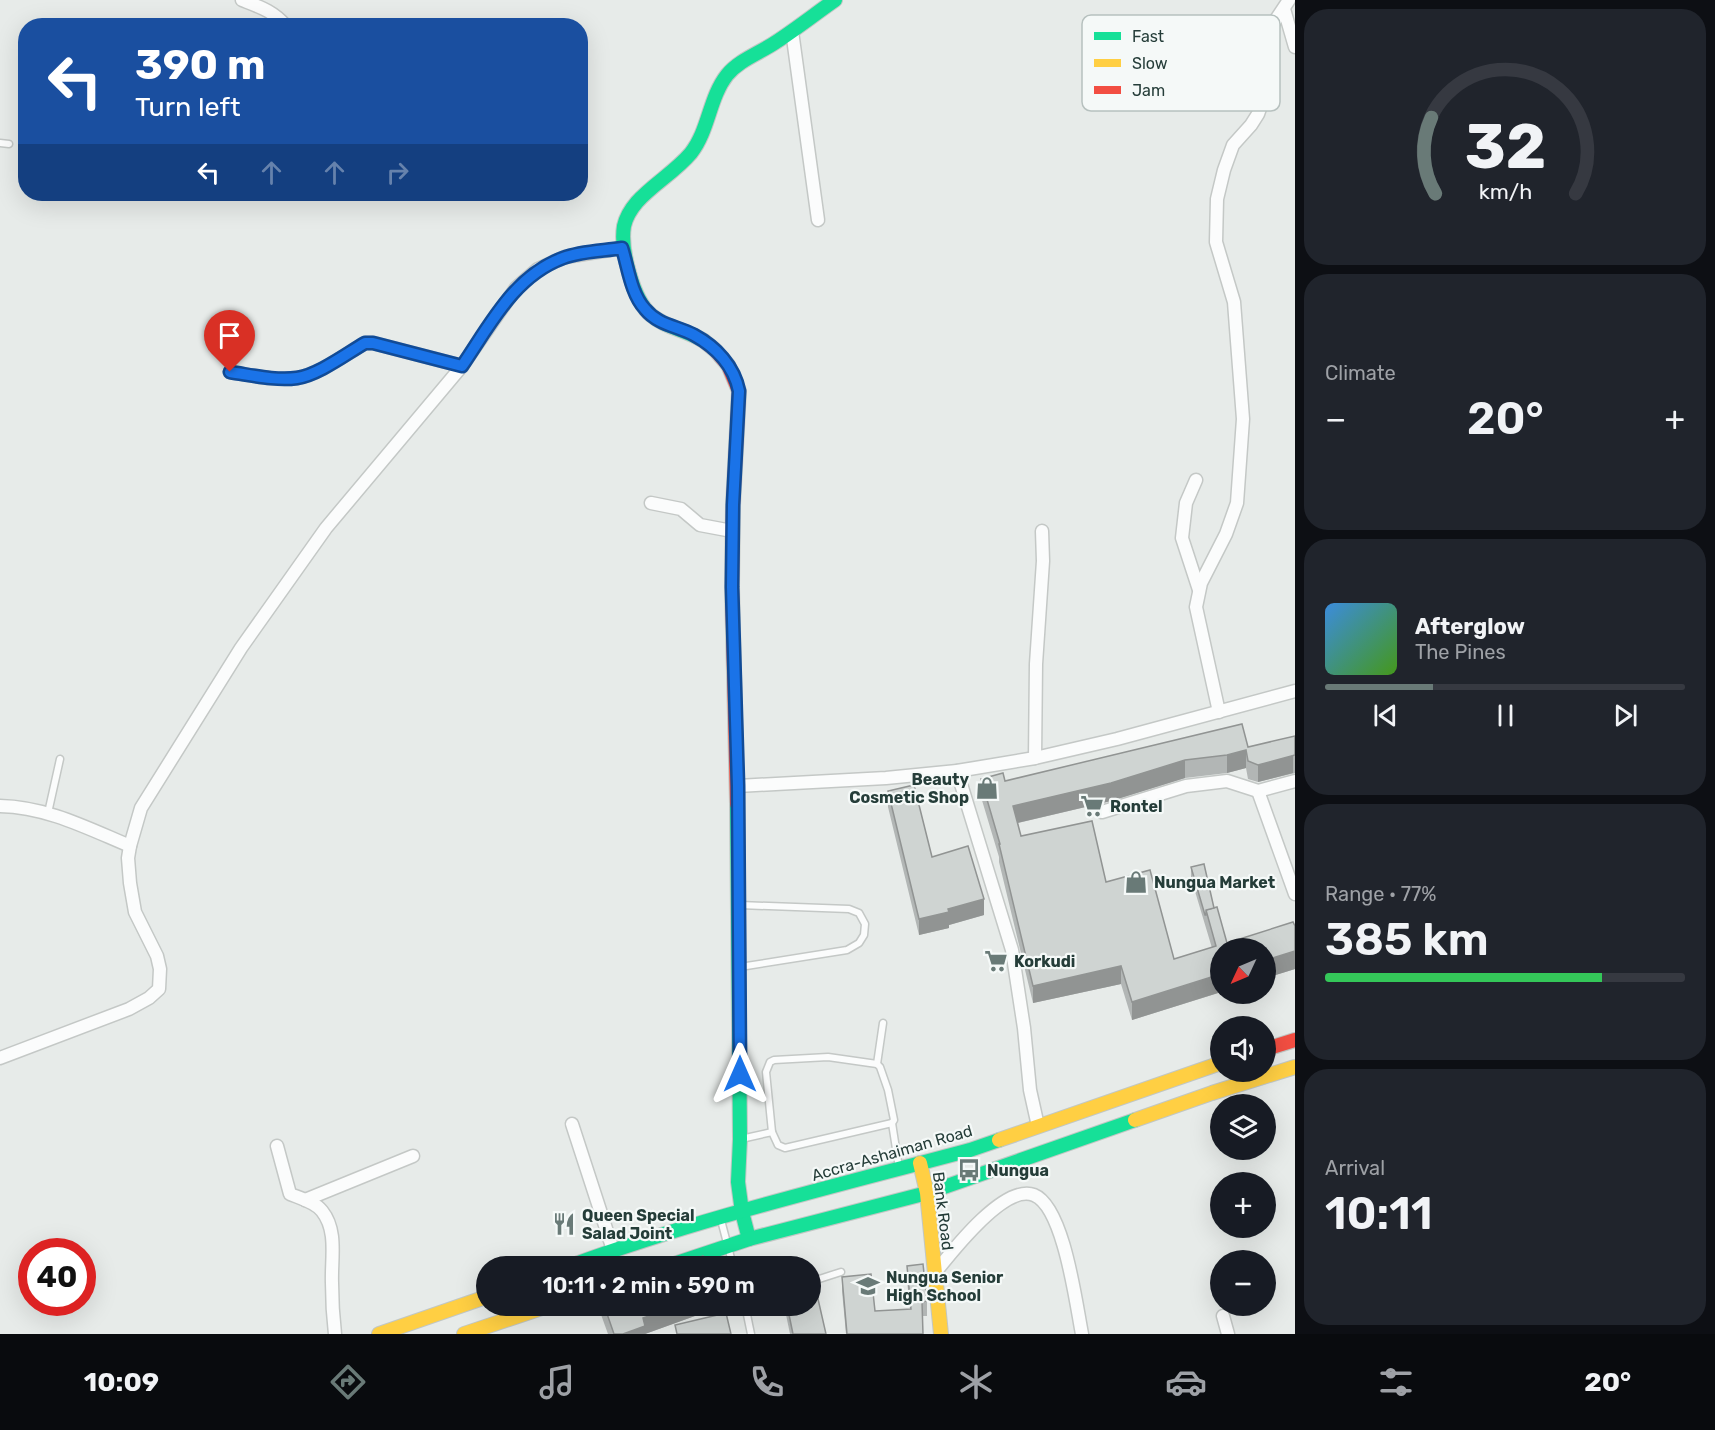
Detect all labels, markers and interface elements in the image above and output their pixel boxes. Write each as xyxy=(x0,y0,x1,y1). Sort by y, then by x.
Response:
legend xyxy=(1082,15,1280,111)
text: Fast xyxy=(1132,27,1164,46)
text: 390 m xyxy=(135,40,266,90)
icon: left xyxy=(36,42,114,120)
text: Slow xyxy=(1132,54,1168,73)
text: Jam xyxy=(1132,81,1165,100)
text: Turn left xyxy=(135,91,240,123)
text: 32 xyxy=(1464,110,1546,184)
icon: left xyxy=(192,156,225,189)
icon: ahead xyxy=(255,156,288,189)
icon: ahead xyxy=(318,156,351,189)
icon: right xyxy=(381,156,414,189)
text: km/h xyxy=(1478,179,1532,204)
pin xyxy=(204,310,255,372)
icon: arrive xyxy=(213,319,246,352)
text: Climate xyxy=(1325,361,1396,385)
text: 20° xyxy=(1467,392,1544,445)
text: − xyxy=(1325,399,1346,438)
text: + xyxy=(1664,399,1685,438)
text: Afterglow xyxy=(1415,613,1525,640)
text: The Pines xyxy=(1415,640,1506,664)
icon: previous xyxy=(1369,699,1402,732)
icon: pause xyxy=(1489,699,1522,732)
icon: next xyxy=(1609,699,1642,732)
place label: Beauty Cosmetic Shop xyxy=(849,770,969,807)
shop icon: Beauty Cosmetic Shop xyxy=(974,775,1000,801)
supermarket icon: Rontel xyxy=(1079,793,1105,819)
place label: Rontel xyxy=(1110,797,1162,816)
shop icon: Nungua Market xyxy=(1123,869,1149,895)
place label: Nungua Market xyxy=(1154,873,1276,892)
text: Range · 77% xyxy=(1325,882,1437,906)
text: 385 km xyxy=(1325,913,1489,966)
north arrow xyxy=(1210,938,1276,1004)
map controls xyxy=(1210,938,1276,1316)
supermarket icon: Korkudi xyxy=(983,948,1009,974)
place label: Korkudi xyxy=(1014,952,1075,971)
button: sound xyxy=(1210,1016,1276,1082)
position arrow xyxy=(708,1042,772,1106)
button: layers xyxy=(1210,1094,1276,1160)
street label: Accra-Ashaiman Road xyxy=(809,1121,975,1185)
text: Arrival xyxy=(1325,1156,1385,1180)
bus stop icon: Nungua xyxy=(956,1157,982,1183)
place label: Nungua xyxy=(987,1161,1049,1180)
street label: Bank Road xyxy=(929,1171,957,1251)
button: + xyxy=(1210,1172,1276,1238)
text: 10:11 xyxy=(1325,1187,1432,1240)
place label: Queen Special Salad Joint xyxy=(582,1206,695,1243)
restaurant icon: Queen Special Salad Joint xyxy=(551,1211,577,1237)
speed limit sign: 40 xyxy=(18,1238,96,1316)
button: − xyxy=(1210,1250,1276,1316)
place label: Nungua Senior High School xyxy=(886,1268,1004,1305)
text: 10:11 · 2 min · 590 m xyxy=(542,1272,755,1299)
school or university icon: Nungua Senior High School xyxy=(855,1273,881,1299)
icon: directions xyxy=(327,1361,369,1403)
icon: music xyxy=(536,1361,578,1403)
icon: phone xyxy=(746,1361,788,1403)
icon: climate xyxy=(955,1361,997,1403)
icon: car xyxy=(1165,1361,1207,1403)
icon: filters xyxy=(1375,1361,1417,1403)
text: 10:09 xyxy=(84,1366,159,1398)
text: 20° xyxy=(1584,1366,1631,1398)

